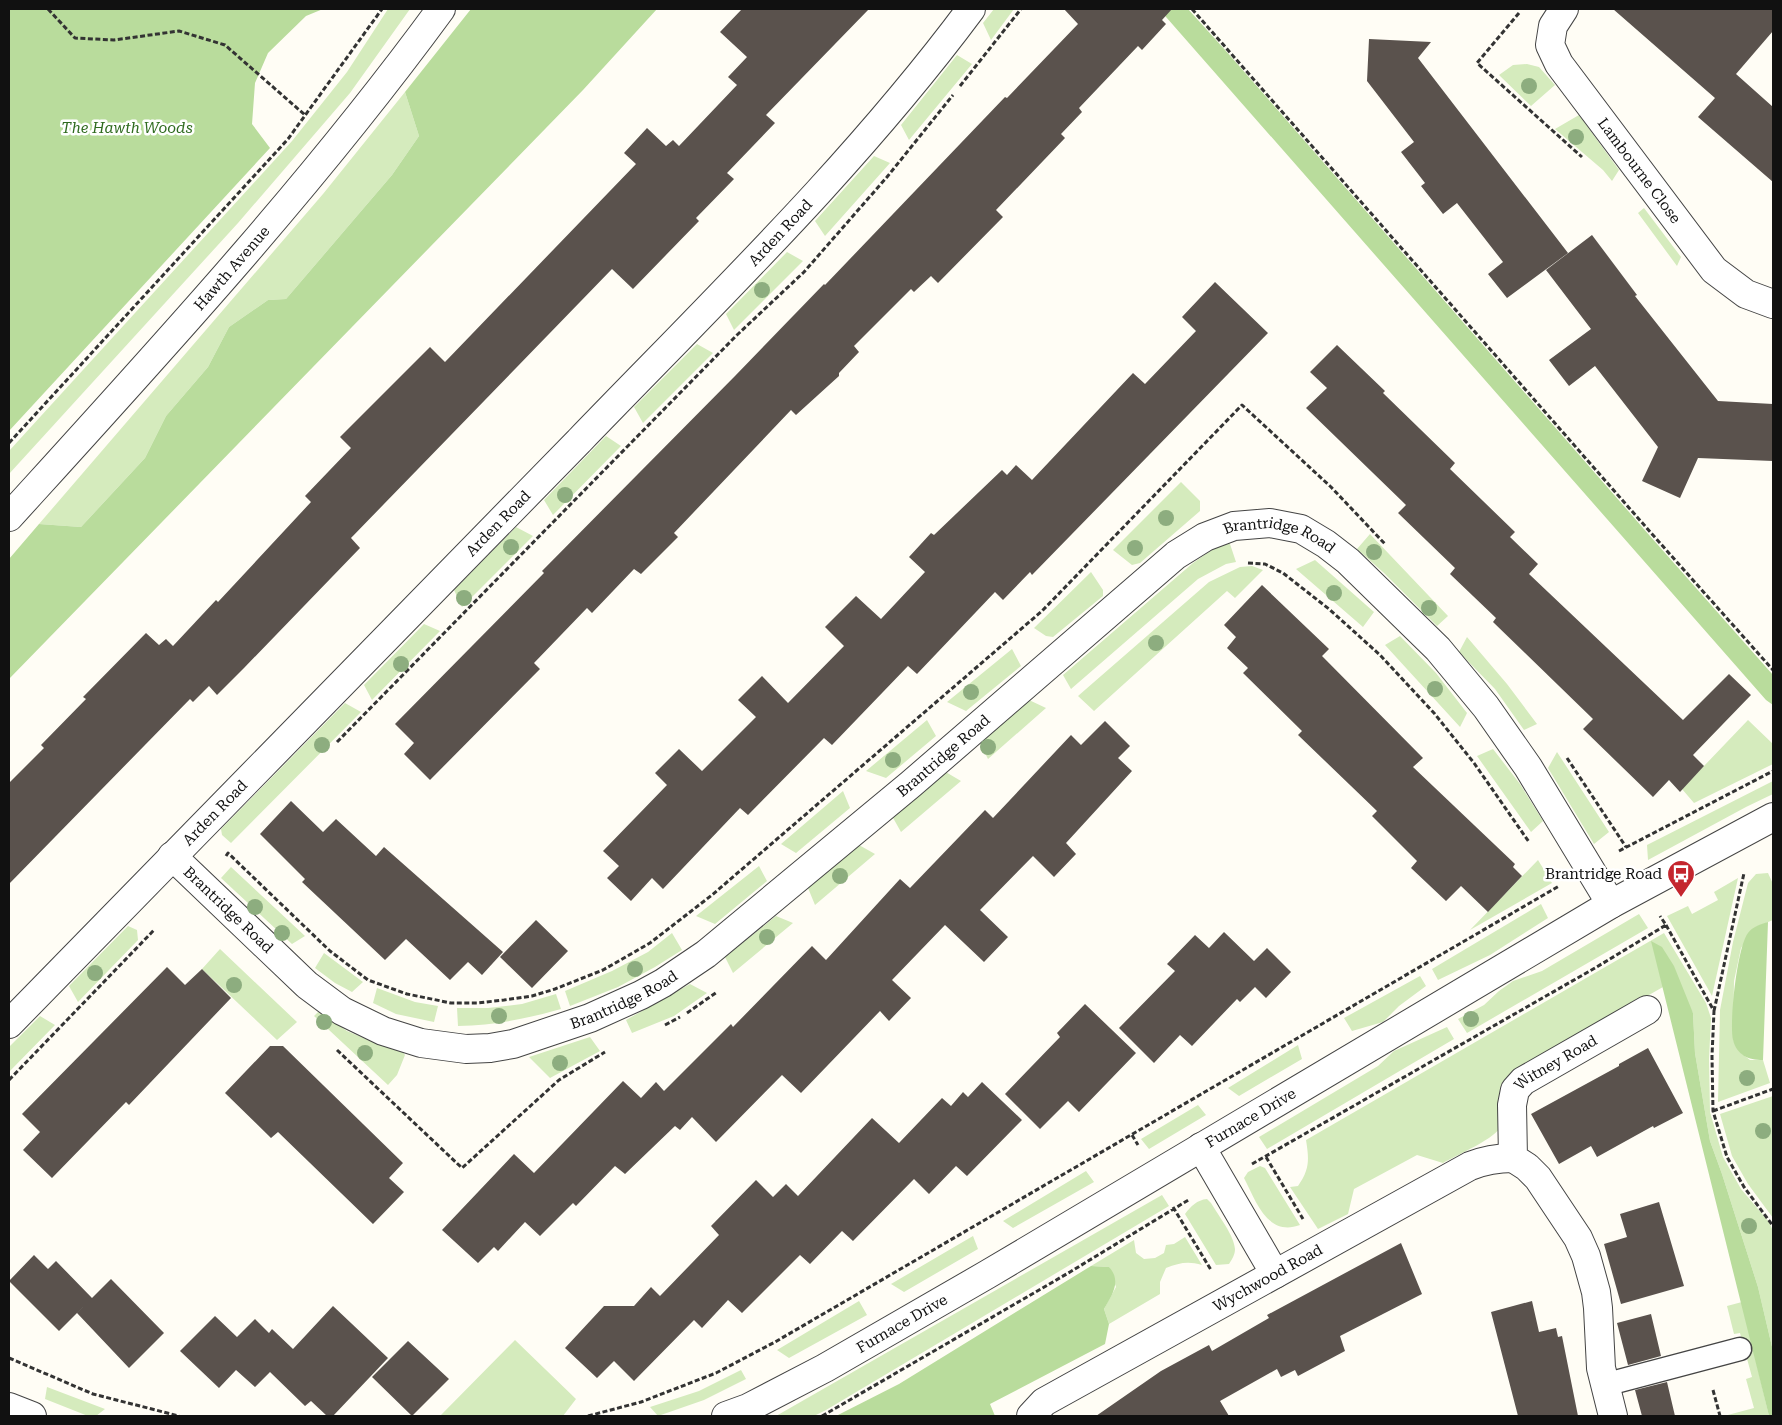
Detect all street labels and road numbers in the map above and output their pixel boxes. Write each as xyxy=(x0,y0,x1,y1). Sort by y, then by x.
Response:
street label: Lambourne Close xyxy=(1594,114,1685,227)
street label: Arden Road xyxy=(745,195,816,270)
street label: Hawth Avenue xyxy=(190,222,273,314)
street label: Arden Road xyxy=(462,487,535,560)
street label: Brantridge Road xyxy=(1221,514,1339,557)
street label: Brantridge Road xyxy=(893,711,994,801)
street label: Arden Road xyxy=(179,776,251,849)
street label: Brantridge Road xyxy=(180,863,277,957)
street label: Brantridge Road xyxy=(568,967,681,1033)
street label: Witney Road xyxy=(1510,1031,1601,1094)
street label: Furnace Drive xyxy=(1202,1084,1299,1152)
street label: Wychwood Road xyxy=(1210,1240,1326,1315)
street label: Furnace Drive xyxy=(853,1290,951,1357)

